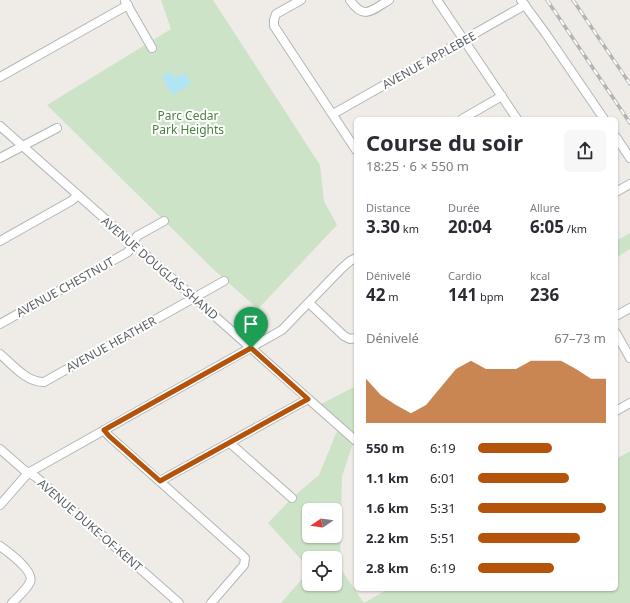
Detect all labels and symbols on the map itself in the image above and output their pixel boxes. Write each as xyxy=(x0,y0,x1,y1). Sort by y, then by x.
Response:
street label: AVENUE APPLEBEE xyxy=(379,27,479,93)
park label: Parc Cedar Park Heights xyxy=(152,107,224,138)
street label: AVENUE DOUGLAS-SHAND xyxy=(98,212,222,324)
street label: AVENUE CHESTNUT xyxy=(13,253,117,321)
pin xyxy=(234,307,268,348)
street label: AVENUE HEATHER xyxy=(63,312,160,376)
street label: AVENUE DUKE-OF-KENT xyxy=(34,475,146,575)
north arrow xyxy=(302,503,342,543)

